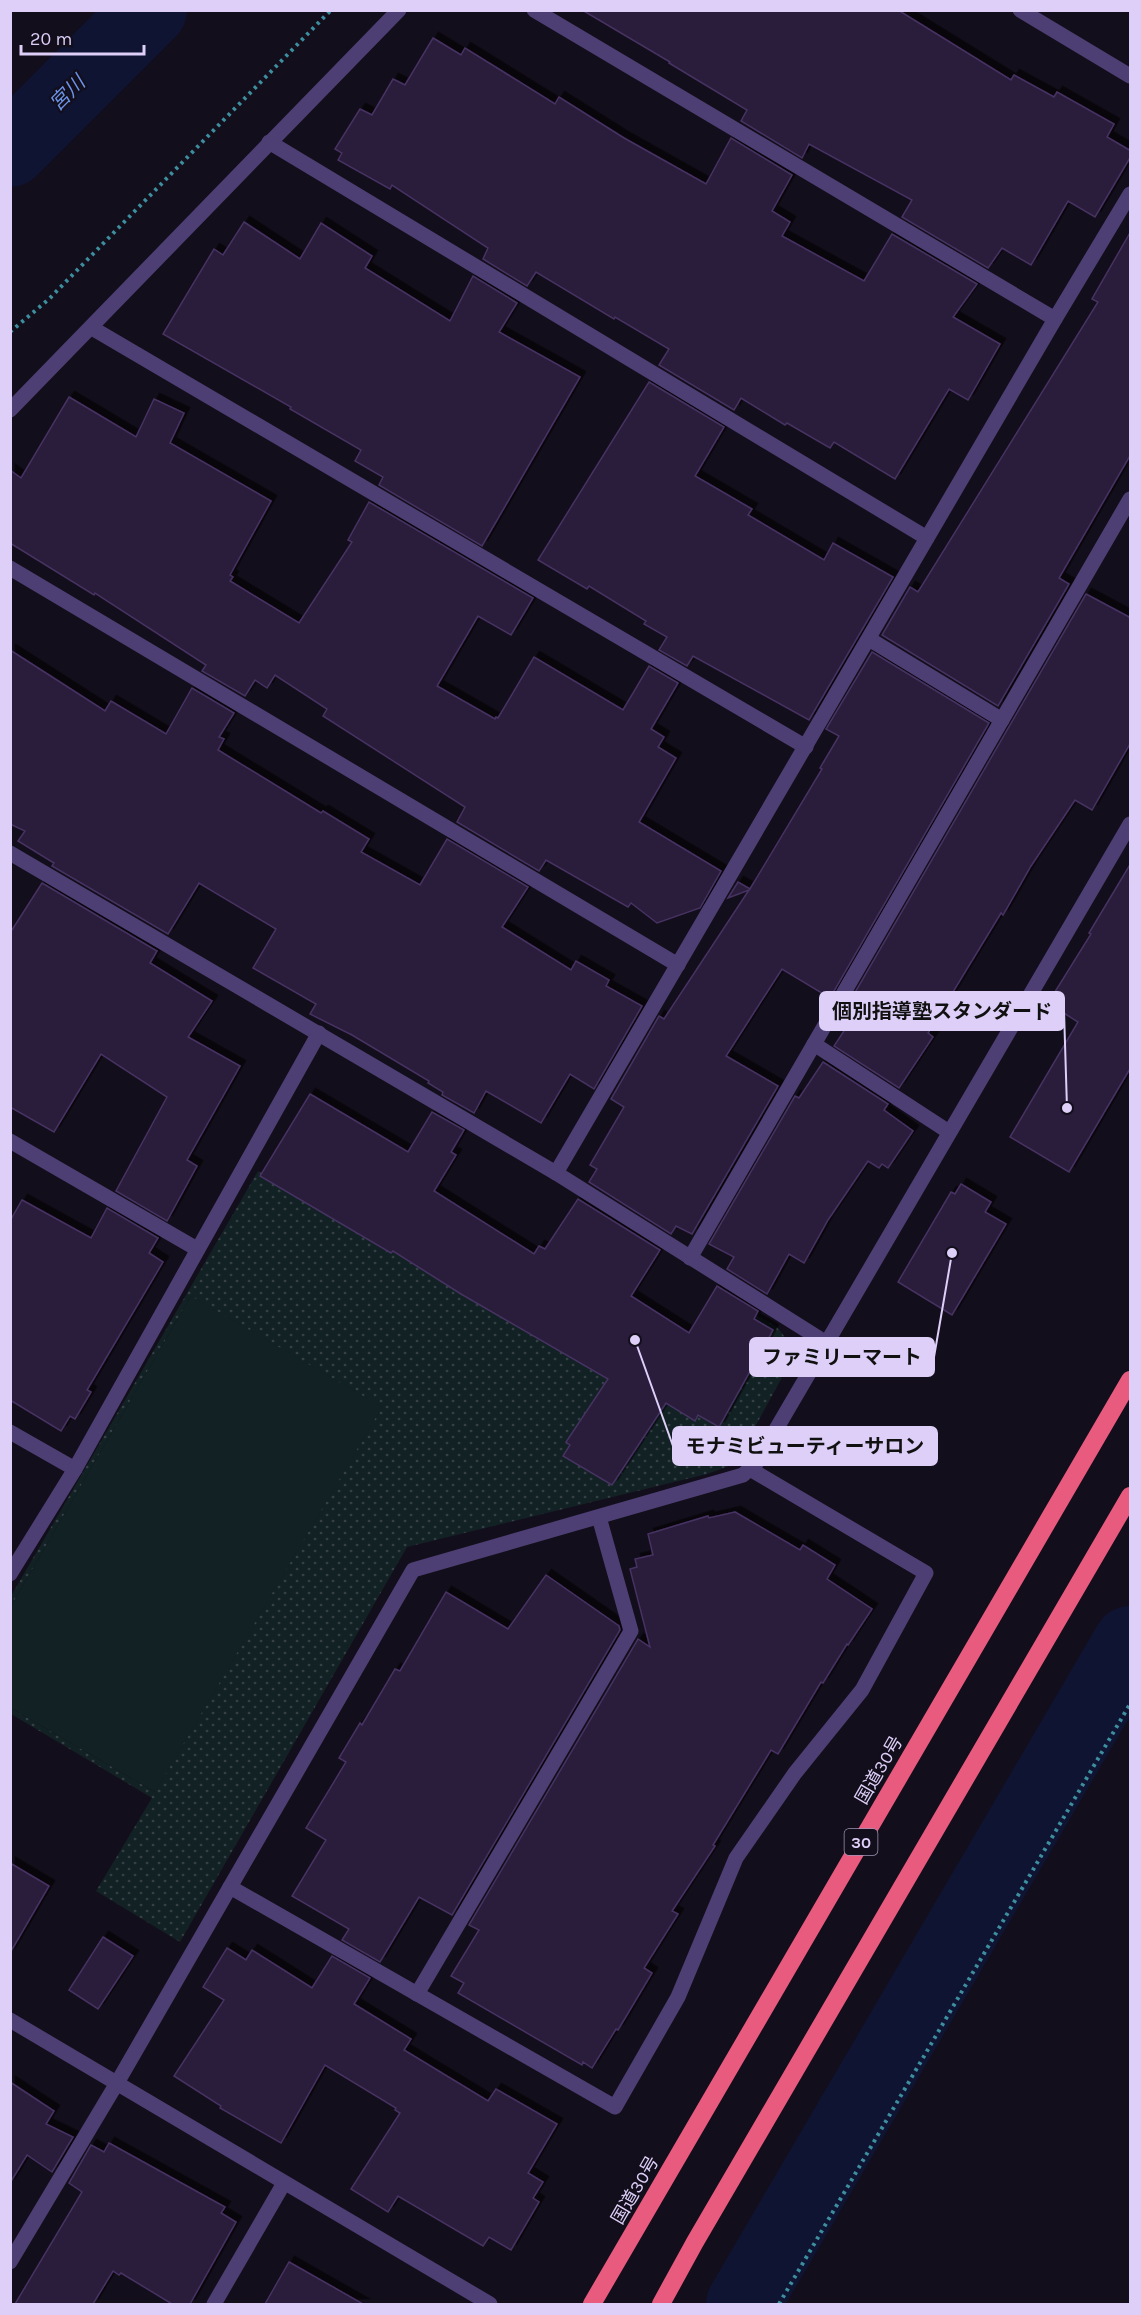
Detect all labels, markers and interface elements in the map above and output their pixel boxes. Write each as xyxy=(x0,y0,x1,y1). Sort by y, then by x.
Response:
scale bar xyxy=(21,18,144,56)
text: 20 m xyxy=(30,28,72,50)
water label: 宮川 xyxy=(45,70,91,116)
callout: 個別指導塾スタンダード xyxy=(820,992,1064,1030)
text: 個別指導塾スタンダード xyxy=(832,1000,1052,1023)
callout: ファミリーマート xyxy=(750,1338,934,1376)
text: ファミリーマート xyxy=(762,1346,922,1369)
callout: モナミビューティーサロン xyxy=(673,1427,937,1465)
text: モナミビューティーサロン xyxy=(686,1435,924,1458)
street label: 国道30号 xyxy=(851,1732,907,1808)
road number: 30 xyxy=(844,1829,878,1855)
street label: 国道30号 xyxy=(607,2152,663,2228)

